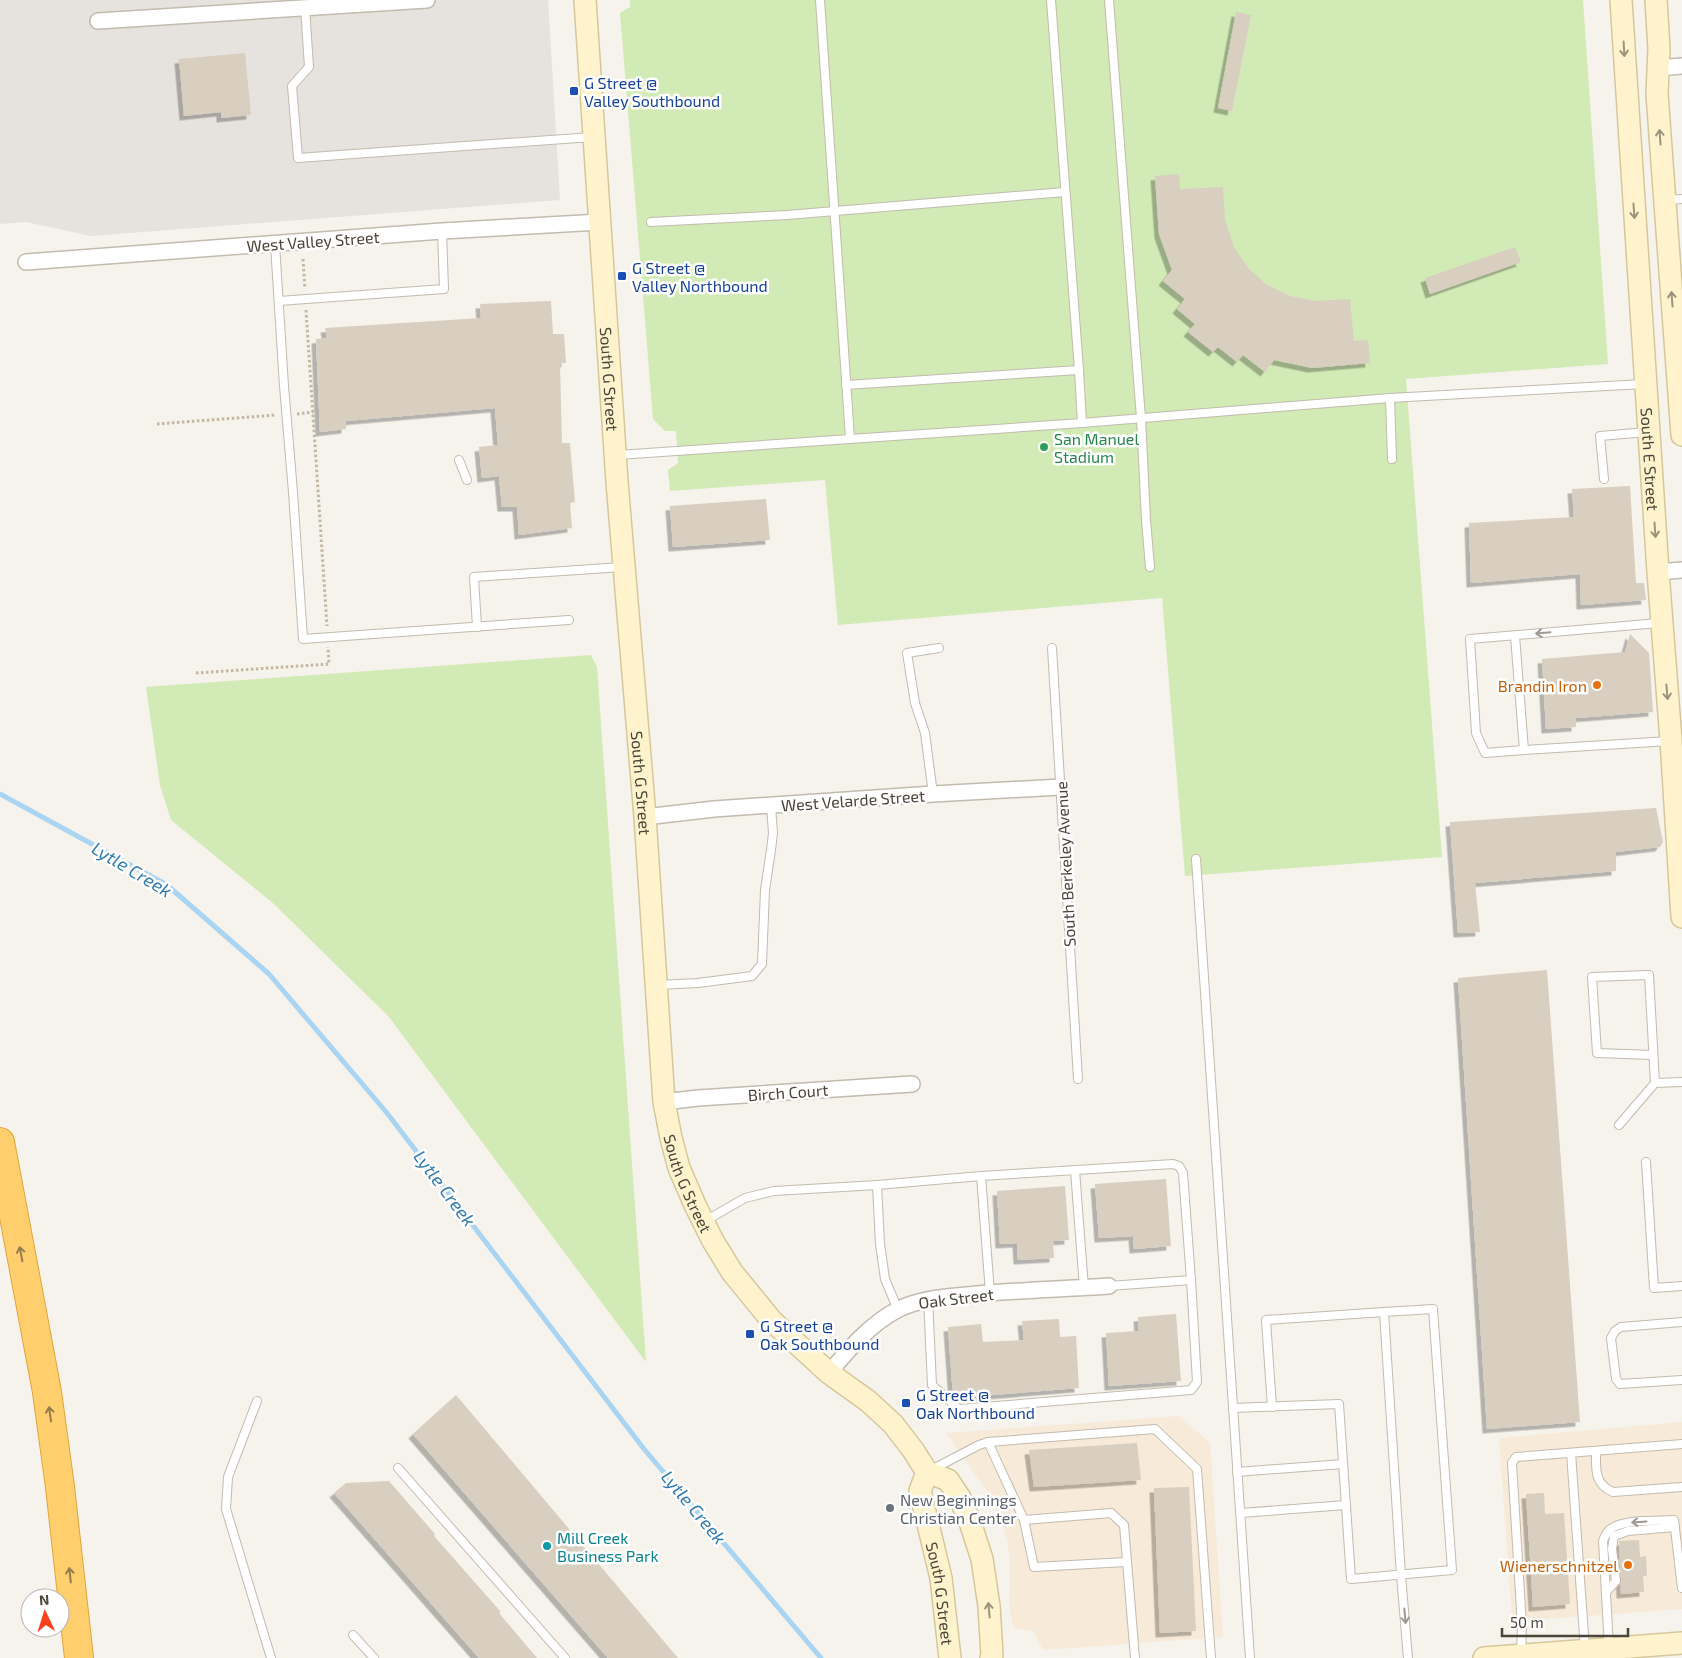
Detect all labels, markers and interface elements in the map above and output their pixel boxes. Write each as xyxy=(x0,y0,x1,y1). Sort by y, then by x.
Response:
one-way arrow xyxy=(1620,40,1629,56)
place label: G Street @ Valley Southbound xyxy=(584,73,720,110)
marker: G Street @ Valley Southbound xyxy=(568,85,580,97)
one-way arrow xyxy=(1656,129,1665,145)
one-way arrow xyxy=(1629,203,1638,219)
street label: West Valley Street xyxy=(246,227,380,255)
place label: G Street @ Valley Northbound xyxy=(632,258,768,295)
marker: G Street @ Valley Northbound xyxy=(616,270,628,282)
one-way arrow xyxy=(1668,291,1677,307)
street label: South G Street xyxy=(597,326,623,432)
street label: South E Street xyxy=(1638,407,1664,511)
place label: San Manuel Stadium xyxy=(1054,429,1139,466)
marker: San Manuel Stadium xyxy=(1038,441,1050,453)
one-way arrow xyxy=(1650,522,1659,538)
one-way arrow xyxy=(1535,628,1551,638)
place label: Brandin Iron xyxy=(1498,676,1587,695)
marker: Brandin Iron xyxy=(1591,679,1603,691)
one-way arrow xyxy=(1662,684,1672,700)
street label: South G Street xyxy=(628,730,656,836)
street label: South Berkeley Avenue xyxy=(1051,781,1079,947)
street label: West Velarde Street xyxy=(780,785,926,815)
water label: Lytle Creek xyxy=(88,837,176,901)
street label: Birch Court xyxy=(747,1080,829,1104)
street label: South G Street xyxy=(661,1132,717,1235)
water label: Lytle Creek xyxy=(409,1146,481,1230)
one-way arrow xyxy=(15,1246,25,1262)
street label: Oak Street xyxy=(917,1284,995,1312)
place label: G Street @ Oak Southbound xyxy=(760,1316,879,1353)
marker: G Street @ Oak Southbound xyxy=(744,1328,756,1340)
place label: G Street @ Oak Northbound xyxy=(916,1385,1035,1422)
marker: G Street @ Oak Northbound xyxy=(900,1397,912,1409)
one-way arrow xyxy=(44,1406,54,1422)
water label: Lytle Creek xyxy=(657,1466,731,1548)
place label: New Beginnings Christian Center xyxy=(900,1490,1017,1527)
marker: New Beginnings Christian Center xyxy=(884,1502,896,1514)
one-way arrow xyxy=(1631,1517,1647,1526)
place label: Mill Creek Business Park xyxy=(557,1528,659,1565)
marker: Mill Creek Business Park xyxy=(541,1540,553,1552)
street label: South G Street xyxy=(923,1540,958,1646)
place label: Wienerschnitzel xyxy=(1500,1556,1618,1575)
marker: Wienerschnitzel xyxy=(1622,1559,1634,1571)
one-way arrow xyxy=(65,1567,75,1583)
north arrow xyxy=(20,1588,70,1638)
text: N xyxy=(38,1591,50,1608)
one-way arrow xyxy=(984,1602,994,1618)
scale bar xyxy=(1502,1606,1628,1638)
one-way arrow xyxy=(1400,1608,1409,1624)
text: 50 m xyxy=(1510,1613,1544,1631)

